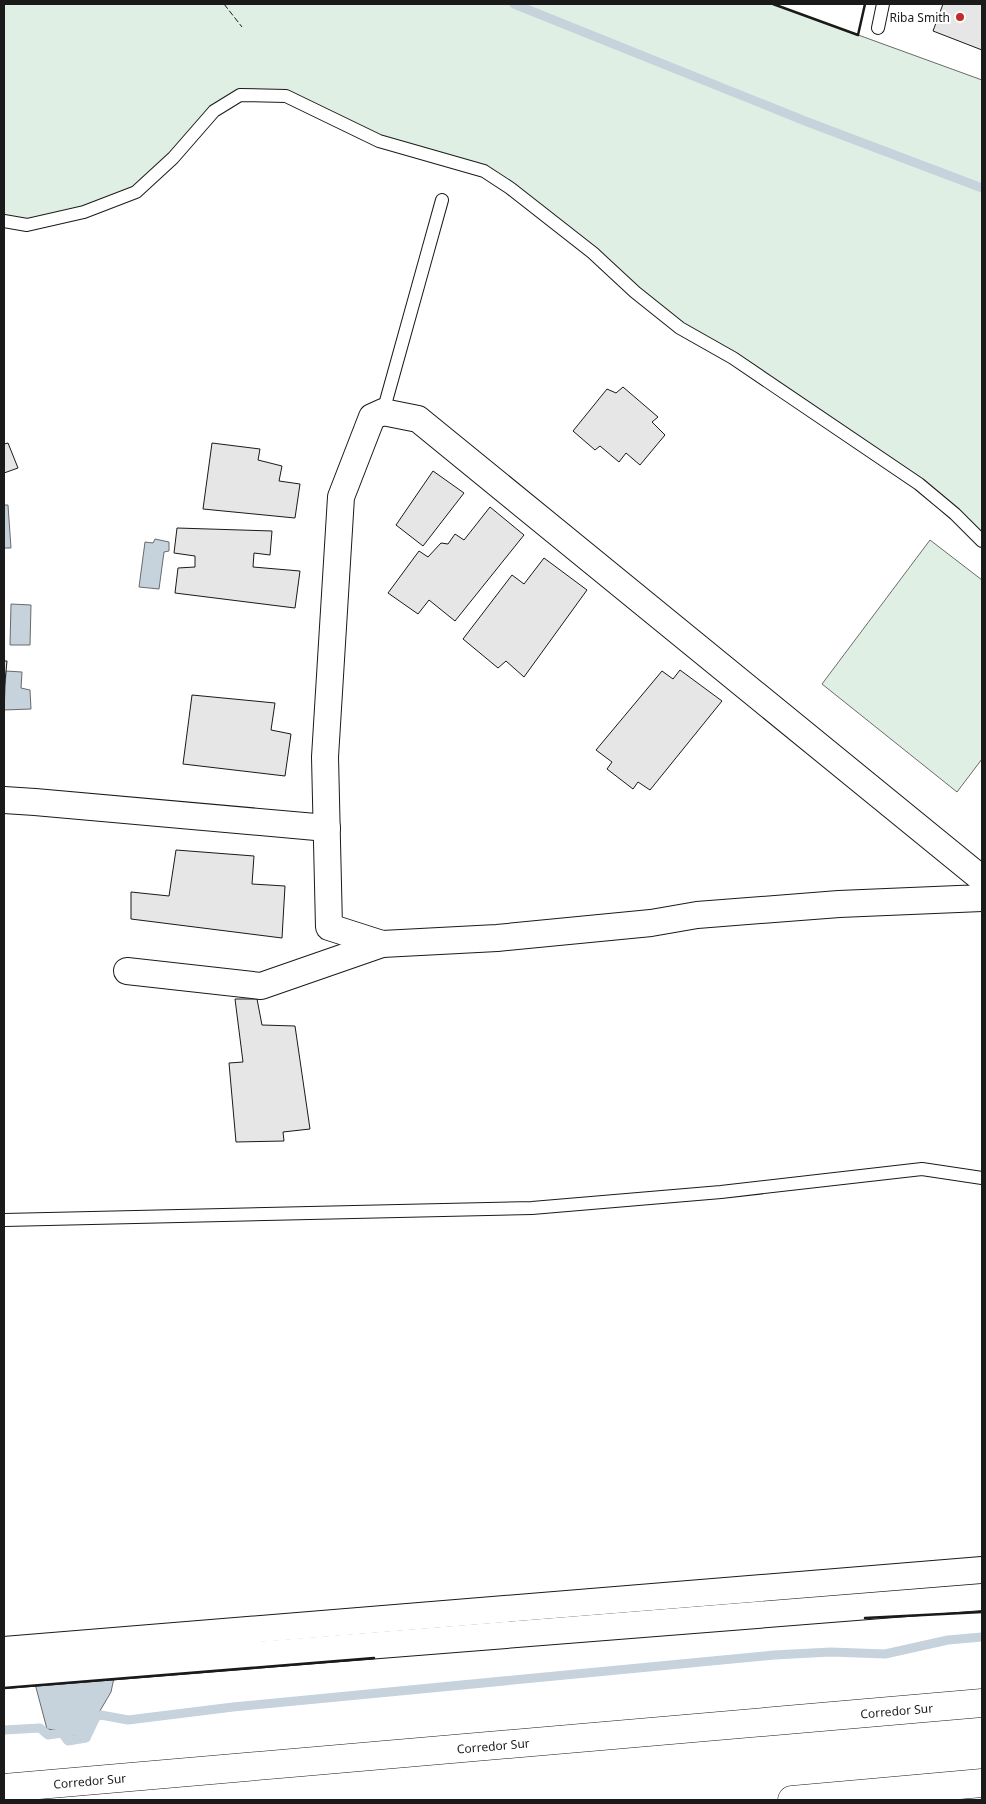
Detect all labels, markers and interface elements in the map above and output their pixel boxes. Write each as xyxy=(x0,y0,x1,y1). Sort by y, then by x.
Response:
place label: Riba Smith xyxy=(890,9,950,26)
marker: Riba Smith xyxy=(954,11,966,23)
street label: Corredor Sur xyxy=(860,1699,934,1722)
street label: Corredor Sur xyxy=(456,1734,530,1757)
street label: Corredor Sur xyxy=(53,1769,127,1792)

